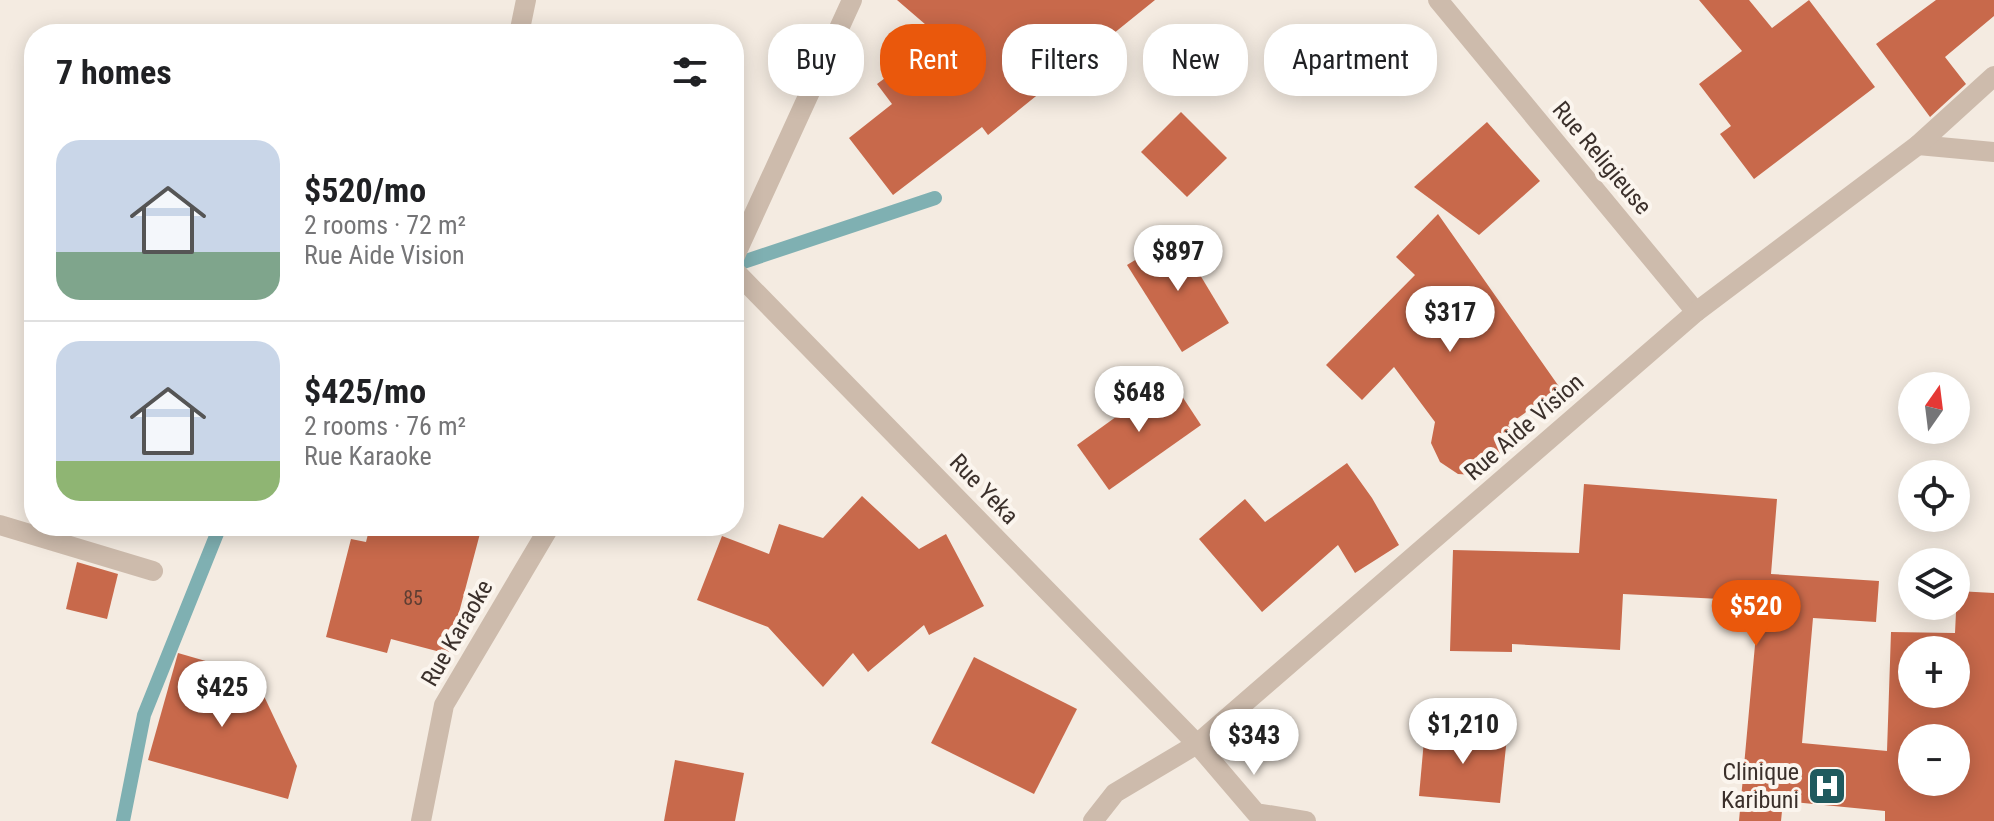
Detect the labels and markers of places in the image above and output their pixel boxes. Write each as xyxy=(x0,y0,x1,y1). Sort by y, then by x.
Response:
pin: $897 xyxy=(1131,225,1225,293)
pin: $317 xyxy=(1403,286,1497,354)
pin: $648 xyxy=(1092,366,1186,434)
pin: $520 xyxy=(1709,580,1803,648)
pin: $425 xyxy=(175,661,269,729)
pin: $1,210 xyxy=(1398,698,1528,766)
pin: $343 xyxy=(1207,709,1301,777)
place label: Clinique Karibuni xyxy=(1721,758,1799,814)
hospital icon: Clinique Karibuni xyxy=(1806,765,1848,807)

